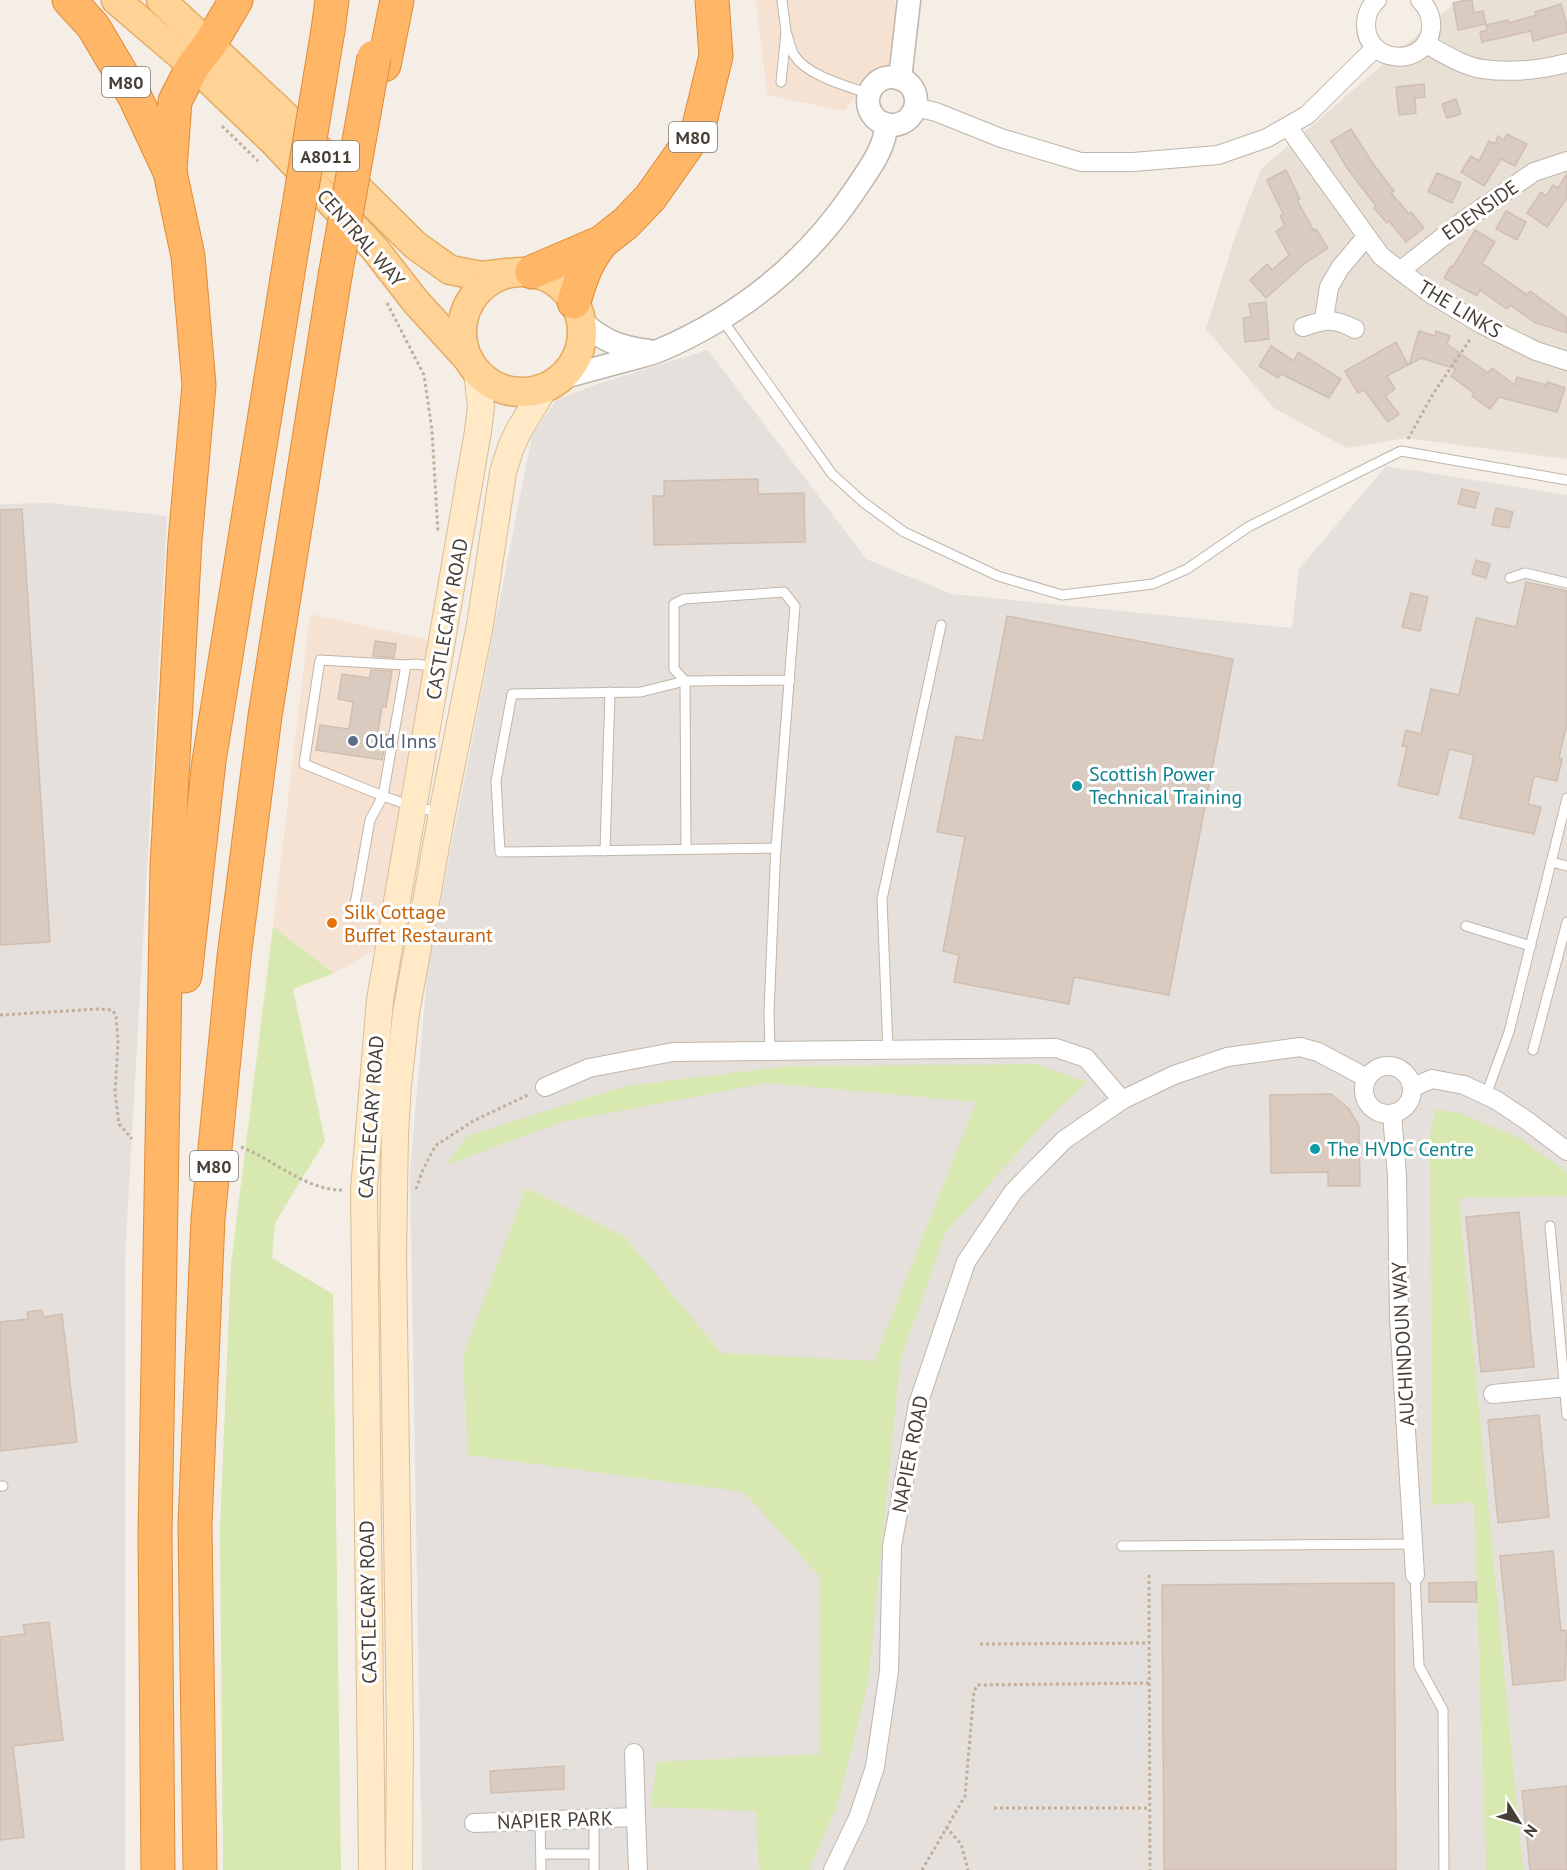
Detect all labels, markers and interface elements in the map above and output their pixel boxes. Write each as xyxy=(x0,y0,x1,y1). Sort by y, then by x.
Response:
road number: M80 xyxy=(102,67,150,97)
road number: M80 xyxy=(669,122,717,152)
road number: A8011 xyxy=(293,141,359,171)
street label: EDENSIDE xyxy=(1436,174,1524,246)
street label: CENTRAL WAY xyxy=(311,184,411,293)
street label: THE LINKS xyxy=(1413,274,1507,344)
street label: CASTLECARY ROAD xyxy=(420,536,474,702)
place label: Old Inns xyxy=(365,728,437,754)
marker: Old Inns xyxy=(346,734,360,748)
place label: Scottish Power Technical Training xyxy=(1089,761,1242,810)
marker: Scottish Power Technical Training xyxy=(1070,779,1084,793)
place label: Silk Cottage Buffet Restaurant xyxy=(344,899,493,948)
marker: Silk Cottage Buffet Restaurant xyxy=(325,916,339,930)
street label: CASTLECARY ROAD xyxy=(352,1034,390,1200)
place label: The HVDC Centre xyxy=(1327,1136,1474,1162)
marker: The HVDC Centre xyxy=(1308,1142,1322,1156)
road number: M80 xyxy=(190,1151,238,1181)
street label: AUCHINDOUN WAY xyxy=(1386,1260,1420,1427)
street label: NAPIER ROAD xyxy=(886,1393,934,1515)
street label: CASTLECARY ROAD xyxy=(354,1520,382,1684)
north arrow xyxy=(1489,1792,1549,1852)
street label: NAPIER PARK xyxy=(497,1805,613,1835)
text: N xyxy=(1520,1821,1542,1841)

